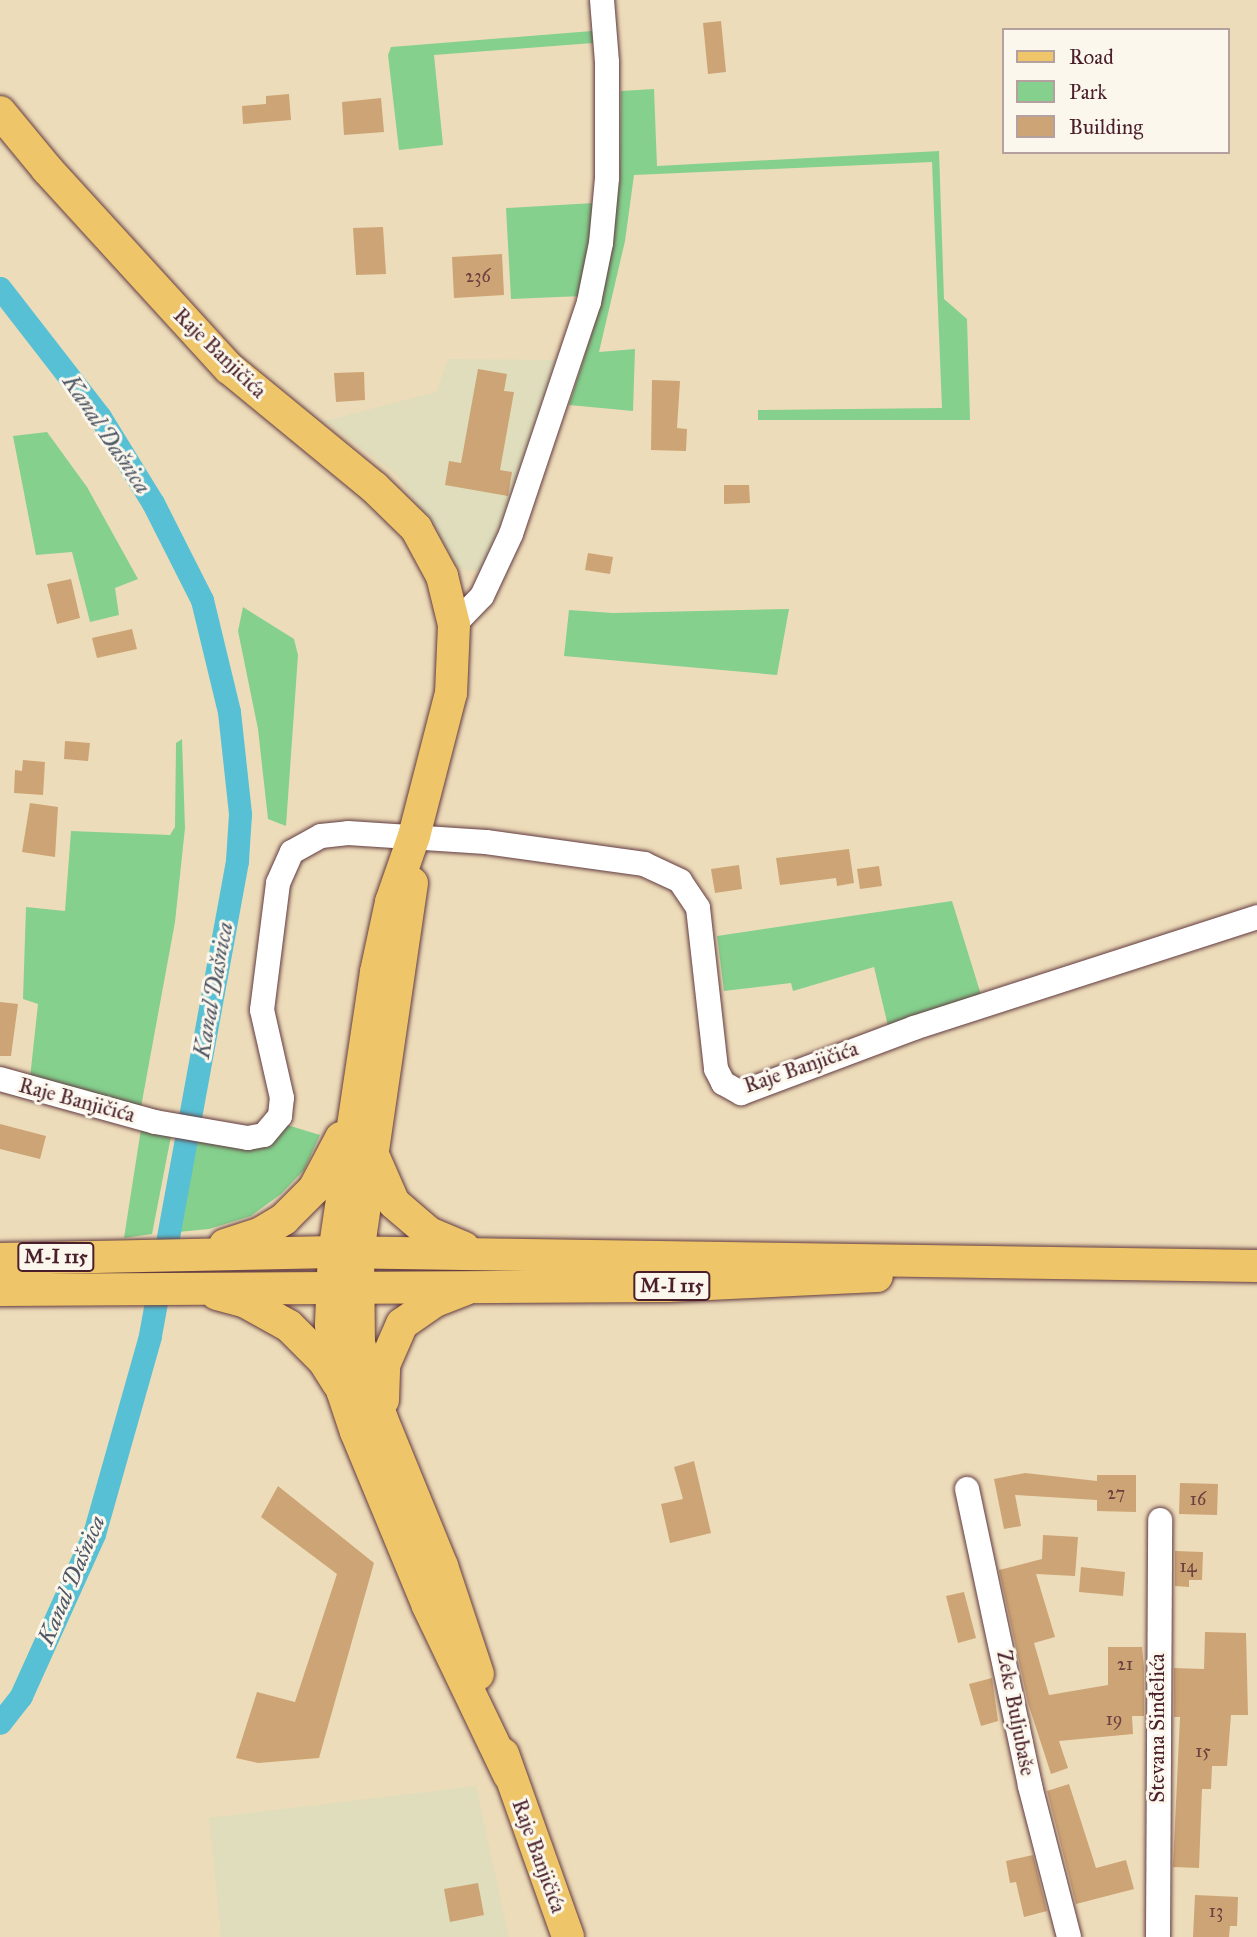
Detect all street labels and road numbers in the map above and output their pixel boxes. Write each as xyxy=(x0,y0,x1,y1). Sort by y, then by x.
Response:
street label: Raje Banjičića xyxy=(168,303,272,403)
street label: Raje Banjičića xyxy=(741,1036,861,1098)
street label: Raje Banjičića xyxy=(16,1072,138,1128)
road number: M-I 115 xyxy=(16,1242,96,1273)
road number: M-I 115 xyxy=(632,1270,712,1302)
street label: Zeke Buljubaše xyxy=(992,1648,1040,1778)
street label: Stevana Sinđelića xyxy=(1144,1653,1170,1803)
street label: Raje Banjičića xyxy=(507,1796,571,1916)

